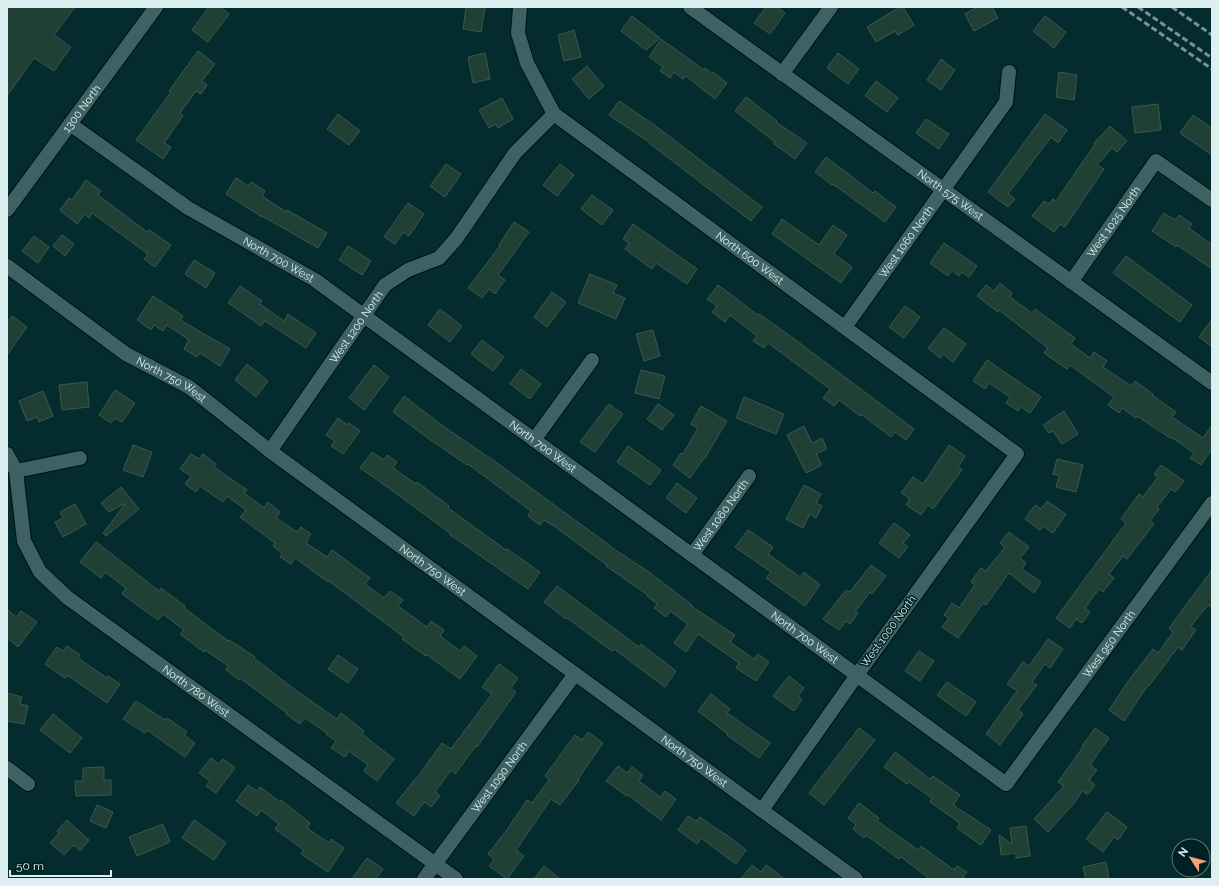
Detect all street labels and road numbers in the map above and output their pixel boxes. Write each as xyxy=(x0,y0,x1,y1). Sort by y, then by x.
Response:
street label: 1300 North xyxy=(60,82,104,135)
street label: North 575 West xyxy=(915,167,986,223)
street label: West 1025 North xyxy=(1084,184,1143,260)
street label: West 1060 North xyxy=(876,203,937,281)
street label: North 600 West xyxy=(713,229,786,287)
street label: North 700 West xyxy=(240,234,317,285)
street label: West 1200 North xyxy=(327,289,386,366)
street label: North 750 West xyxy=(134,355,209,405)
street label: North 700 West xyxy=(507,418,579,476)
street label: West 1060 North xyxy=(691,477,751,554)
street label: North 750 West xyxy=(397,542,468,599)
street label: West 1000 North xyxy=(858,593,919,670)
street label: West 950 North xyxy=(1080,608,1138,680)
street label: North 700 West xyxy=(768,609,841,667)
street label: North 780 West xyxy=(160,663,232,720)
street label: North 750 West xyxy=(658,733,730,790)
street label: West 1090 North xyxy=(469,739,530,815)

